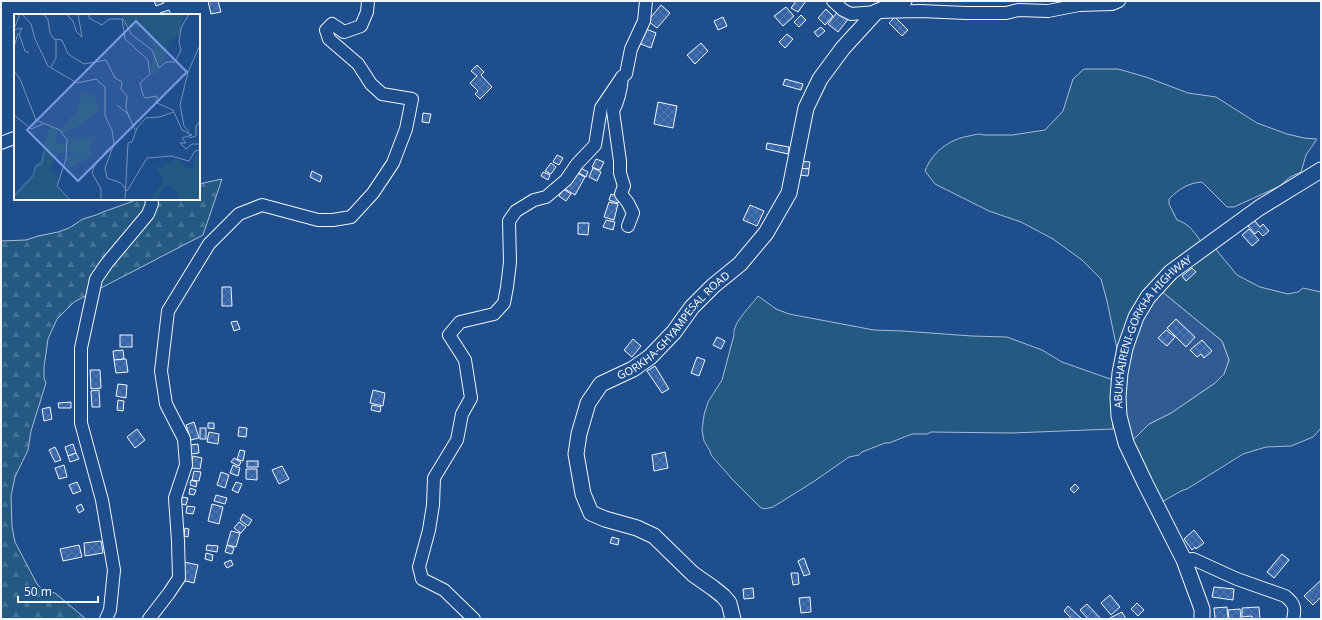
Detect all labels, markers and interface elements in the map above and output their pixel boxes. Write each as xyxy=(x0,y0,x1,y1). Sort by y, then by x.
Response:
inset map xyxy=(14,14,200,200)
street label: ABUKHAIRENI-GORKHA HIGHWAY xyxy=(1110,251,1195,409)
street label: GORKHA-GHYAMPESAL ROAD xyxy=(614,267,733,383)
scale bar xyxy=(18,578,98,604)
text: 50 m xyxy=(24,583,52,600)

